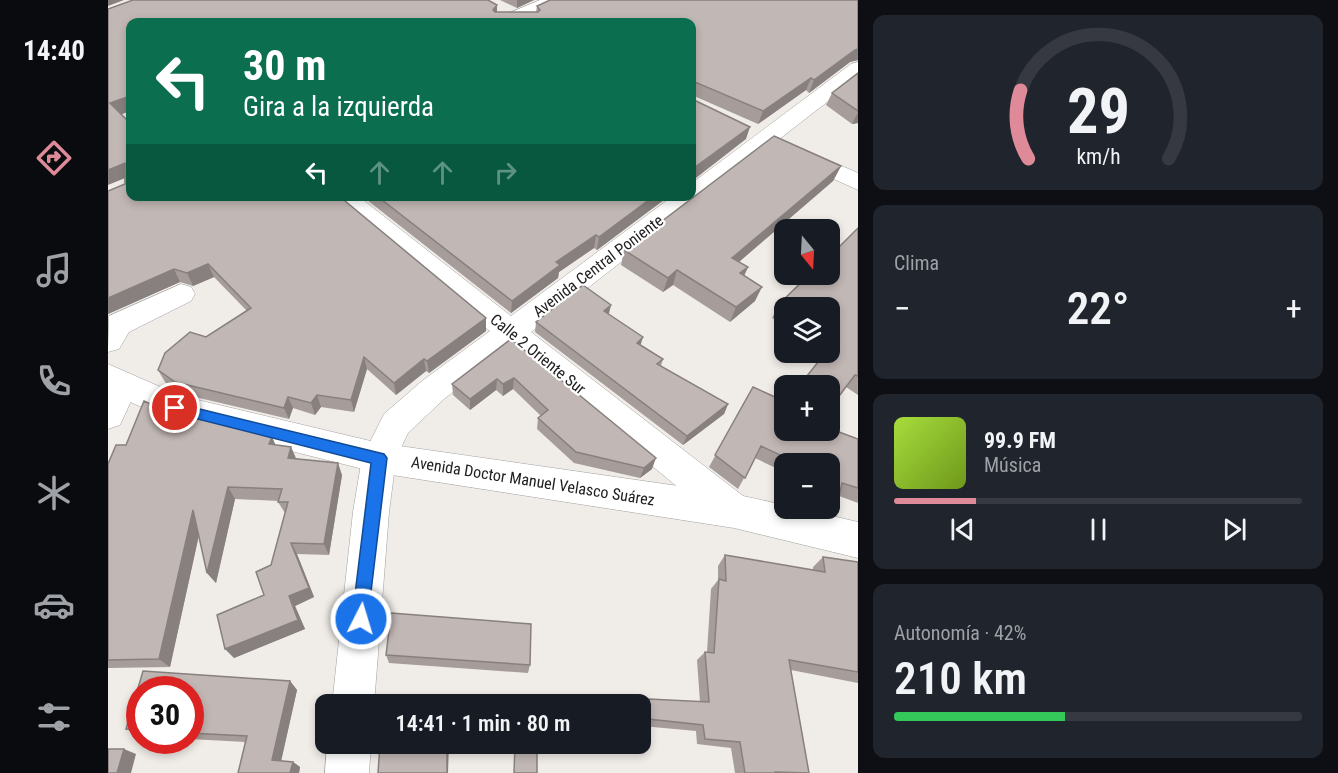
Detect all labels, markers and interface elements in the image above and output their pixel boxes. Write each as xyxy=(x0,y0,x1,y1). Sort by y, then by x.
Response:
text: 14:40 xyxy=(23,35,85,67)
text: 30 m xyxy=(243,41,326,90)
icon: left xyxy=(144,42,222,120)
text: 29 xyxy=(1066,75,1130,148)
text: Gira a la izquierda xyxy=(243,91,434,123)
icon: directions xyxy=(33,137,75,179)
text: km/h xyxy=(1076,145,1120,170)
icon: left xyxy=(300,156,333,189)
icon: ahead xyxy=(363,156,396,189)
icon: ahead xyxy=(426,156,459,189)
icon: right xyxy=(489,156,522,189)
street label: Avenida Central Poniente xyxy=(529,211,667,321)
north arrow xyxy=(774,219,840,285)
map controls xyxy=(774,219,840,519)
icon: music xyxy=(33,249,75,291)
text: Clima xyxy=(894,251,939,275)
text: 22° xyxy=(1067,282,1129,335)
text: − xyxy=(894,289,911,328)
text: + xyxy=(1286,289,1302,328)
button: layers xyxy=(774,297,840,363)
street label: Calle 2 Oriente Sur xyxy=(487,310,590,398)
icon: phone xyxy=(33,360,75,402)
button: + xyxy=(774,375,840,441)
pin xyxy=(149,382,200,433)
icon: arrive xyxy=(158,391,191,424)
text: 99.9 FM xyxy=(984,428,1056,453)
street label: Avenida Doctor Manuel Velasco Suárez xyxy=(410,452,656,510)
button: − xyxy=(774,453,840,519)
text: Música xyxy=(984,453,1041,477)
icon: climate xyxy=(33,472,75,514)
icon: previous xyxy=(946,513,979,546)
icon: pause xyxy=(1082,513,1115,546)
icon: next xyxy=(1218,513,1251,546)
icon: car xyxy=(33,584,75,626)
position arrow xyxy=(329,587,393,651)
text: Autonomía · 42% xyxy=(894,621,1026,645)
text: 210 km xyxy=(894,652,1027,705)
speed limit sign: 30 xyxy=(126,676,204,754)
icon: filters xyxy=(33,696,75,738)
text: 14:41 · 1 min · 80 m xyxy=(396,711,570,736)

